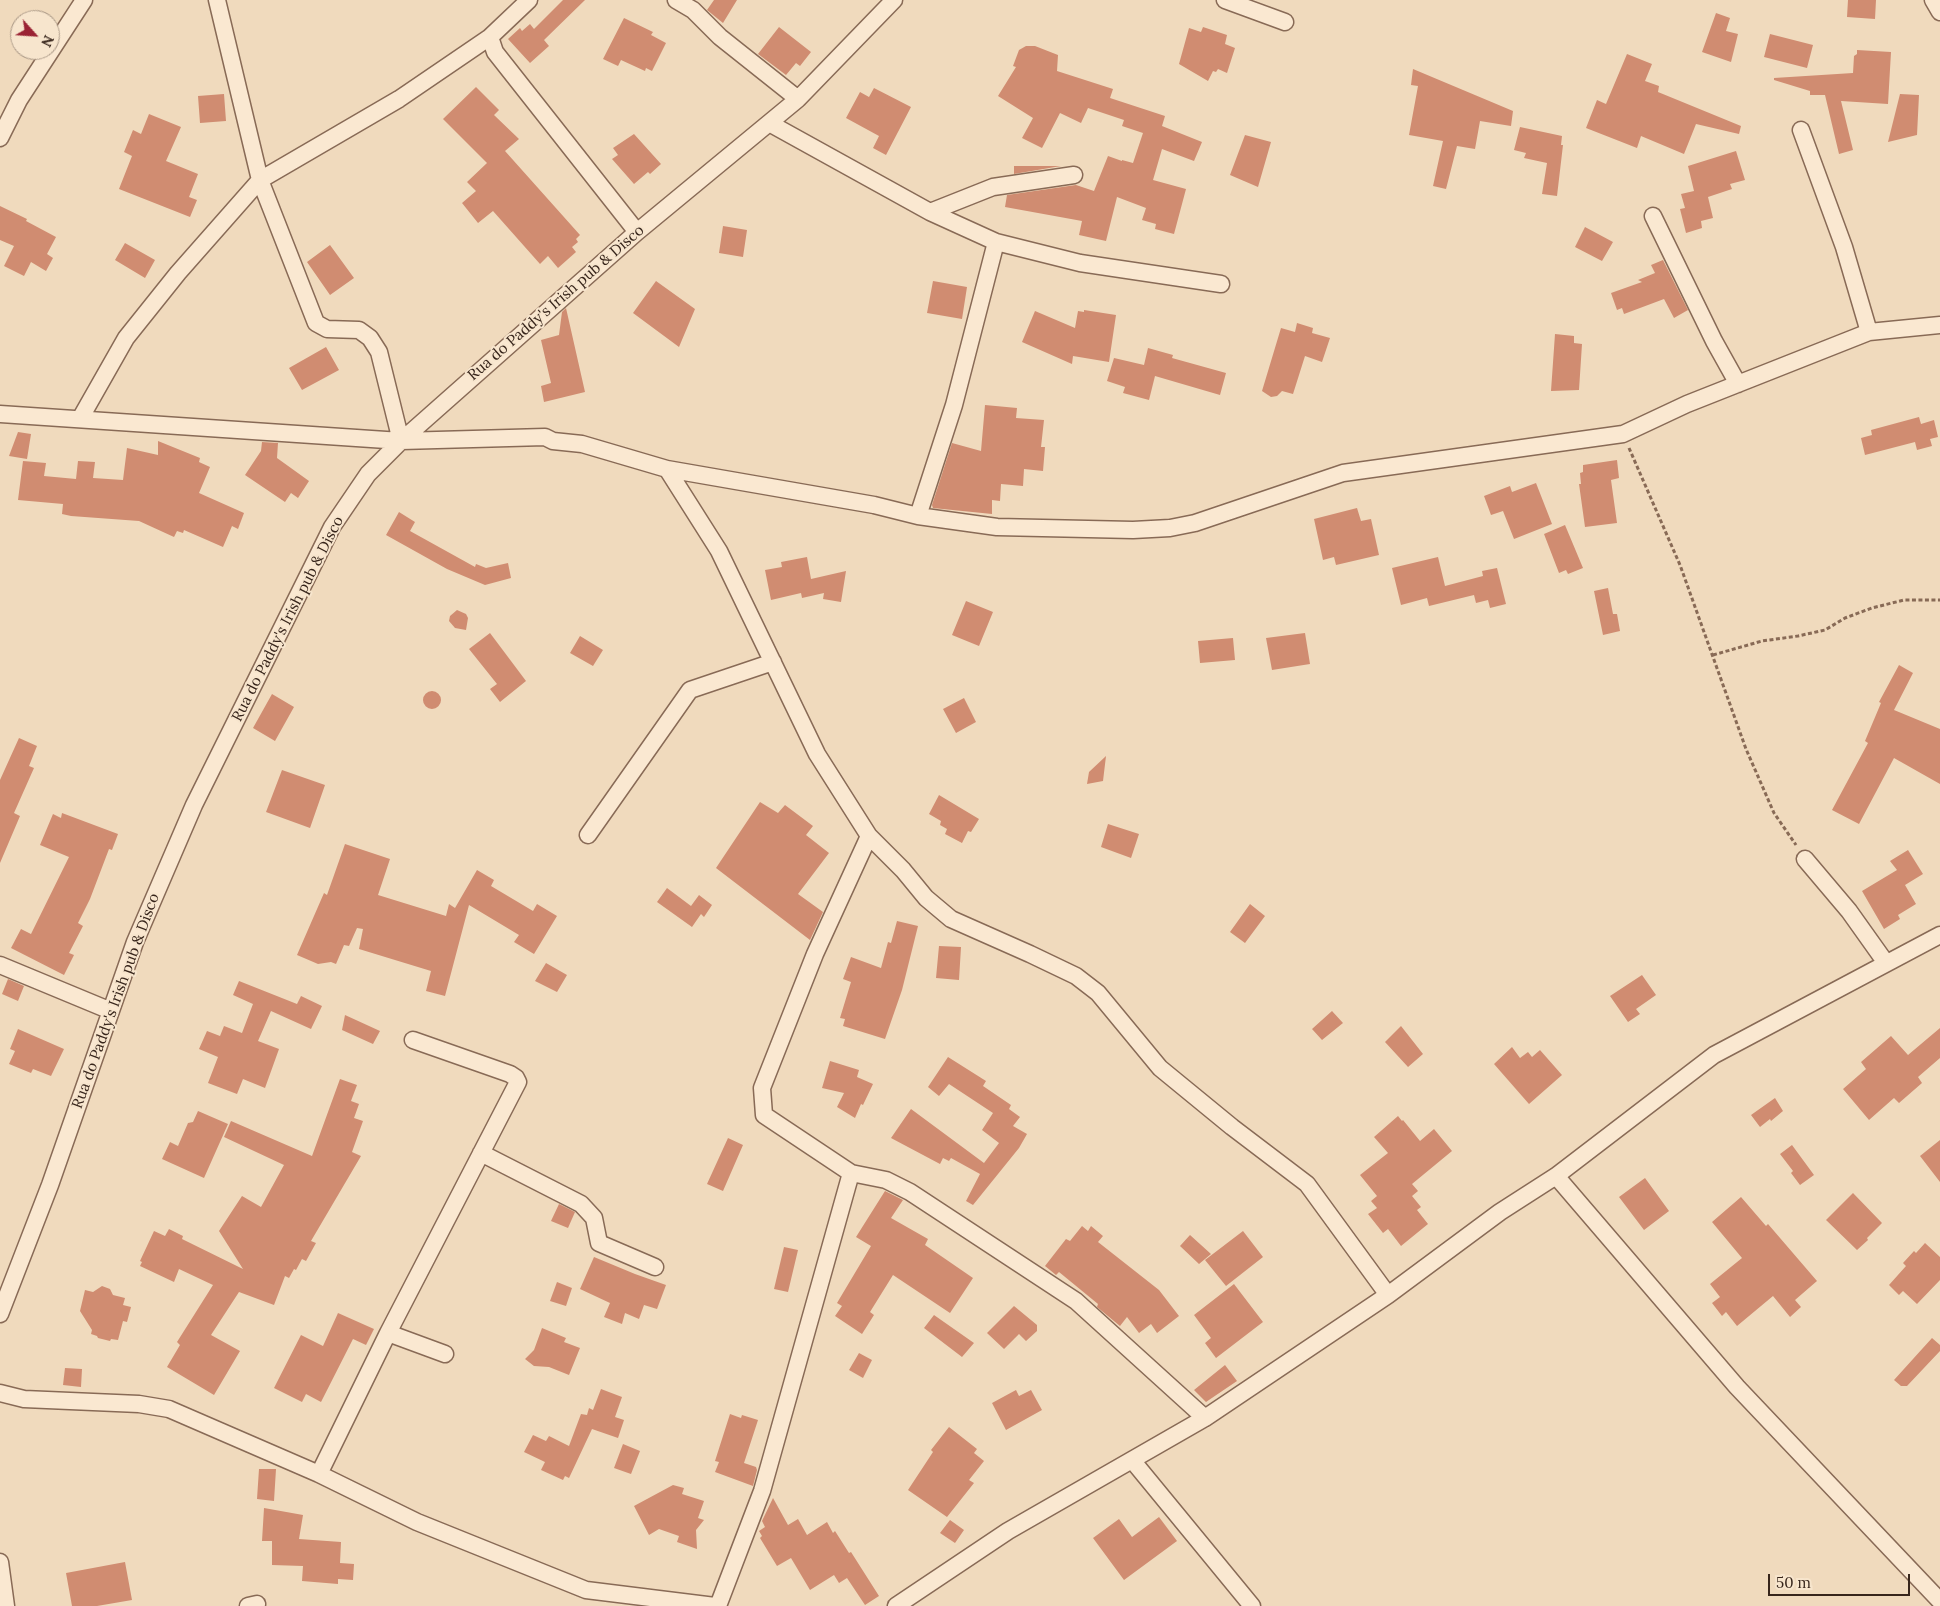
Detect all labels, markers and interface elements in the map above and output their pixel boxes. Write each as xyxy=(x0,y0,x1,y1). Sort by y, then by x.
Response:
north arrow xyxy=(10,10,60,60)
text: N xyxy=(37,32,58,50)
street label: Rua do Paddy's Irish pub & Disco xyxy=(464,222,648,384)
street label: Rua do Paddy's Irish pub & Disco xyxy=(228,513,348,725)
street label: Rua do Paddy's Irish pub & Disco xyxy=(69,891,163,1111)
scale bar xyxy=(1770,1564,1912,1596)
text: 50 m xyxy=(1776,1573,1811,1592)

